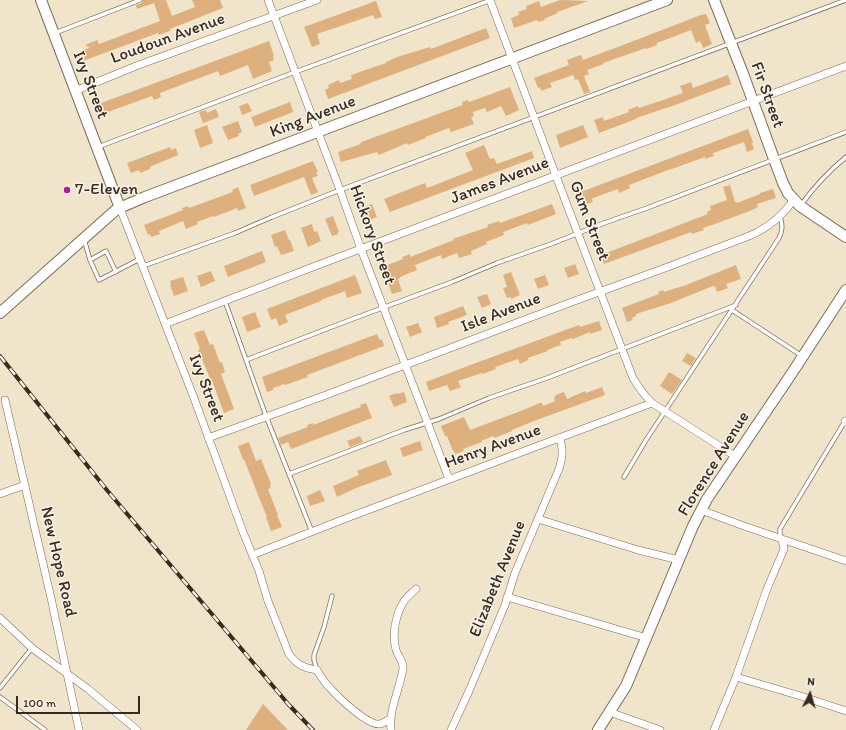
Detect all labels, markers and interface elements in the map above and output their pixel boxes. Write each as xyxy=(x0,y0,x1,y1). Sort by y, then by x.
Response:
street label: Loudoun Avenue xyxy=(108,9,228,69)
street label: Ivy Street xyxy=(68,48,112,122)
street label: Fir Street xyxy=(746,59,788,131)
street label: King Avenue xyxy=(267,91,359,143)
street label: James Avenue xyxy=(448,153,552,209)
street label: Gum Street xyxy=(564,178,614,264)
place label: 7-Eleven xyxy=(75,180,138,200)
street label: Hickory Street xyxy=(344,182,400,288)
marker: 7-Eleven xyxy=(62,185,72,195)
street label: Isle Avenue xyxy=(458,288,544,338)
street label: Ivy Street xyxy=(184,351,228,425)
street label: Florence Avenue xyxy=(674,408,754,520)
street label: Henry Avenue xyxy=(442,420,544,474)
street label: New Hope Road xyxy=(35,505,81,619)
street label: Elizabeth Avenue xyxy=(465,518,531,640)
north arrow xyxy=(790,674,830,714)
text: N xyxy=(807,675,815,688)
scale bar xyxy=(18,688,142,714)
text: 100 m xyxy=(23,696,56,710)

